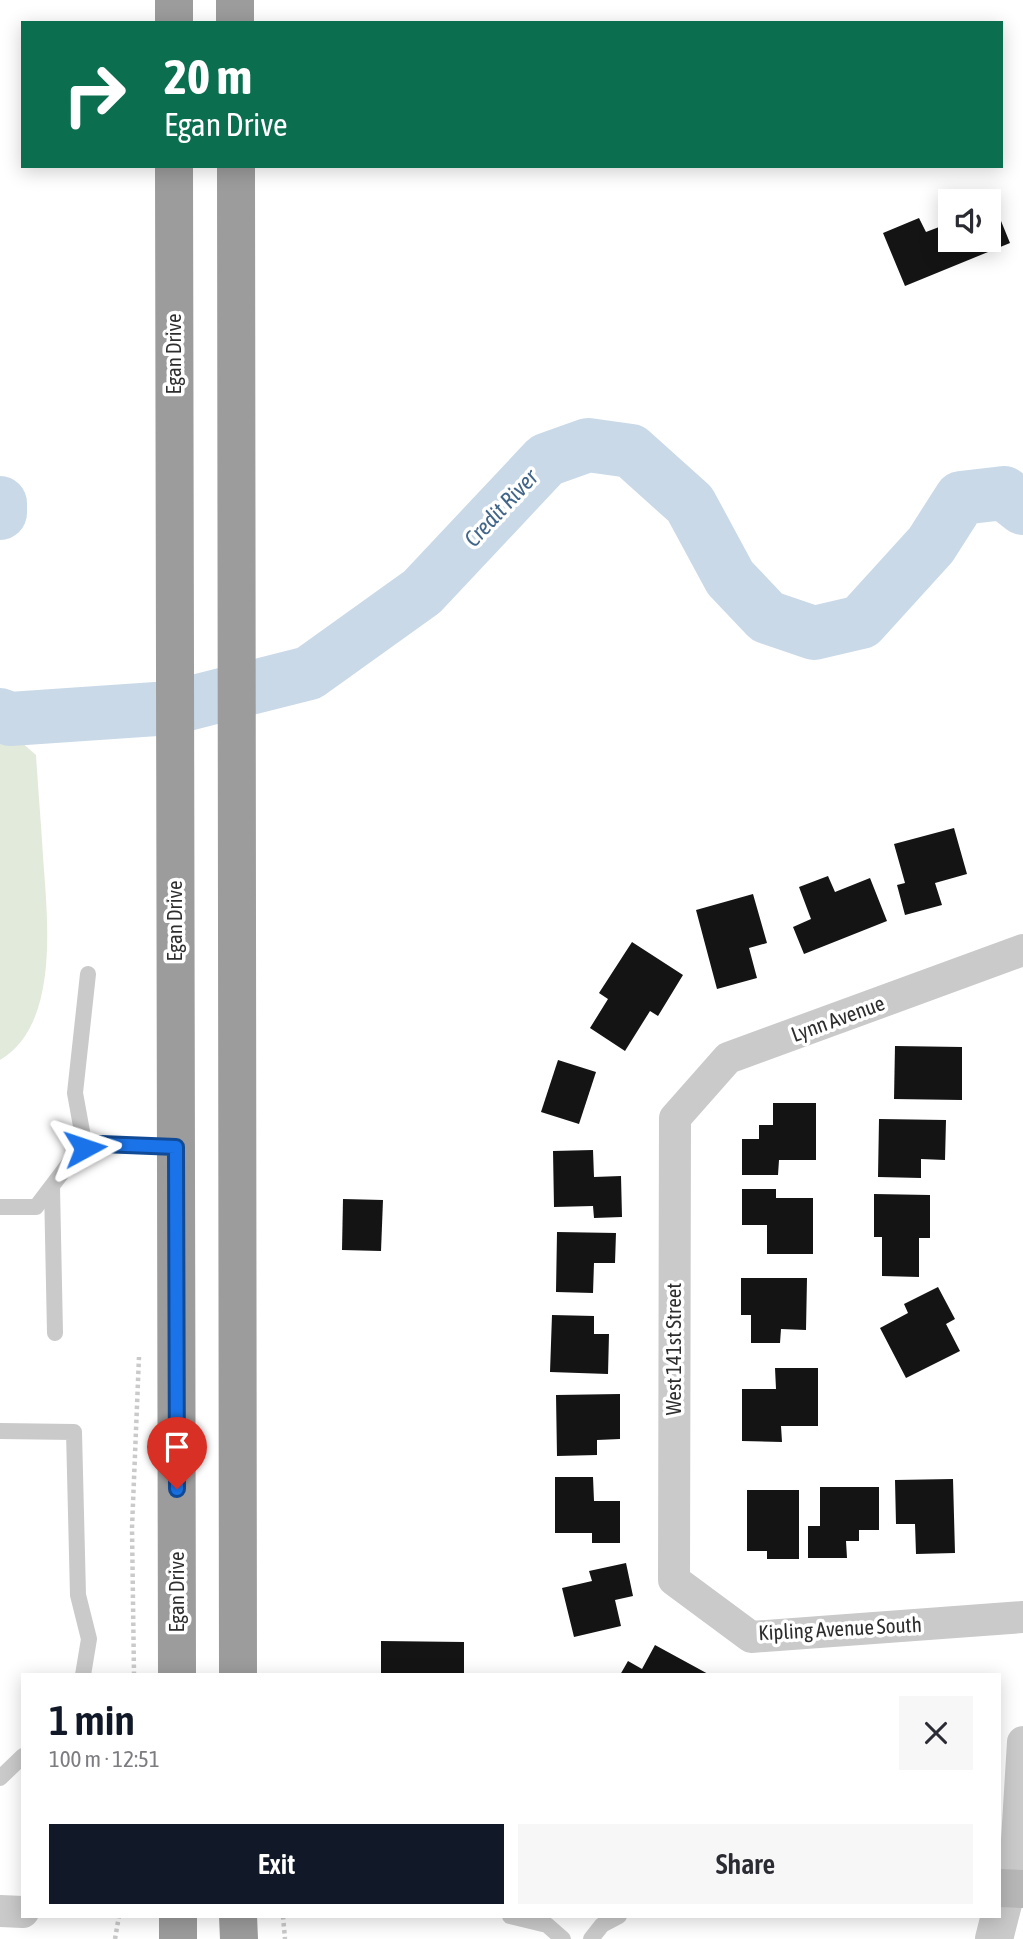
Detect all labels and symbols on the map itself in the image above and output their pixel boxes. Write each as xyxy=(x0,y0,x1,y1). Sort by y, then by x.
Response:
street label: Egan Drive xyxy=(161,313,185,395)
water label: Credit River xyxy=(459,463,544,552)
street label: Egan Drive xyxy=(162,880,186,962)
street label: Lynn Avenue xyxy=(788,990,888,1046)
position arrow xyxy=(48,1111,122,1185)
street label: West 141st Street xyxy=(661,1283,685,1415)
pin xyxy=(147,1417,207,1489)
street label: Egan Drive xyxy=(164,1551,188,1633)
street label: Kipling Avenue South xyxy=(758,1612,922,1644)

